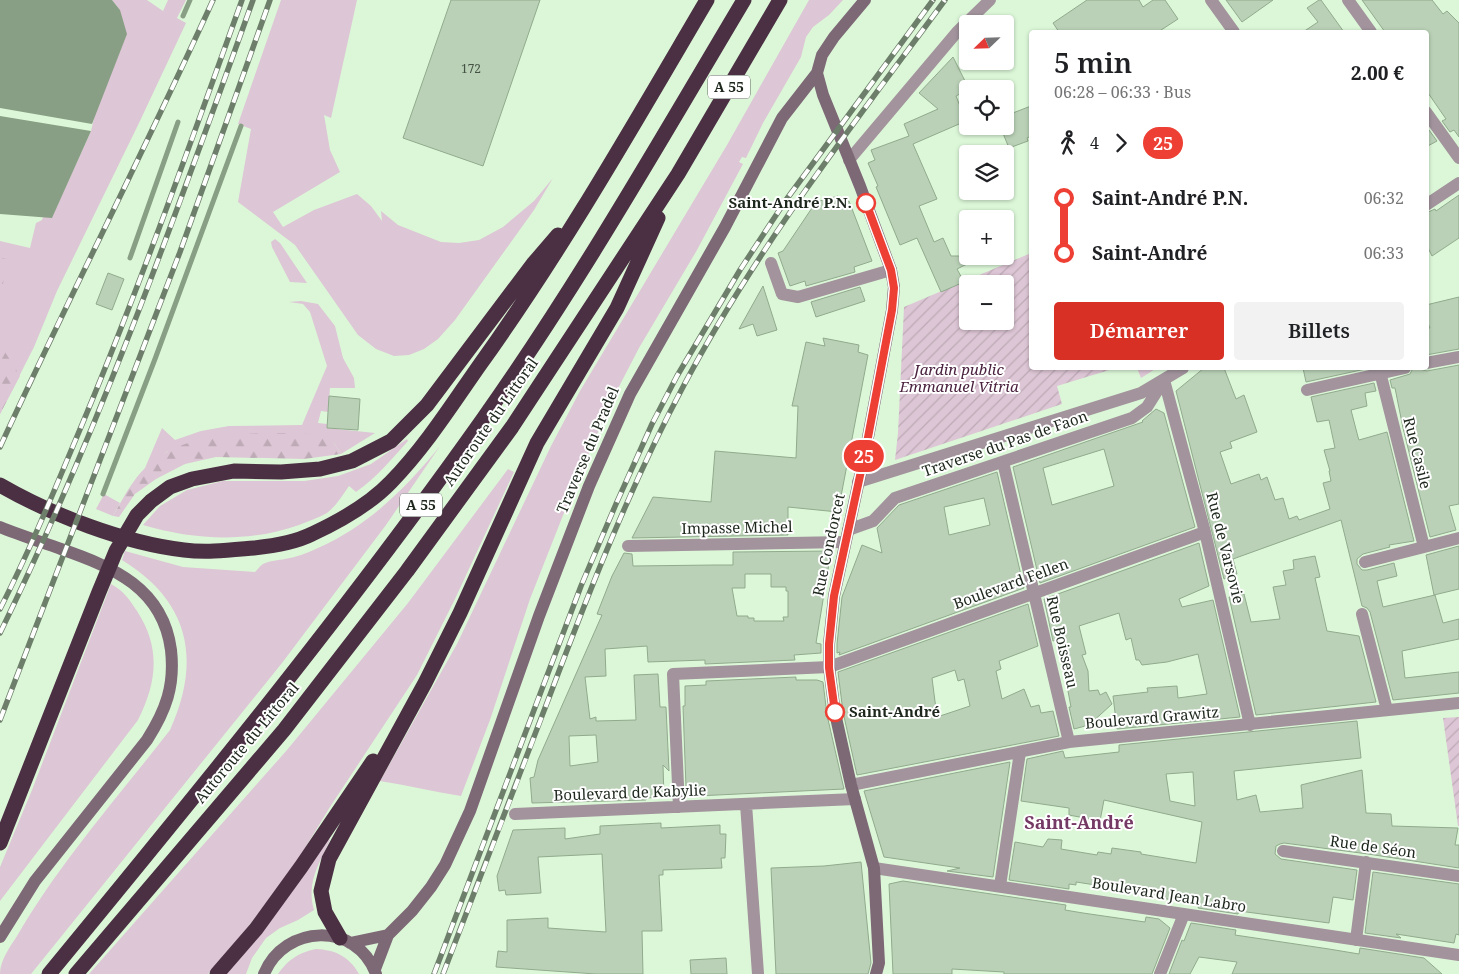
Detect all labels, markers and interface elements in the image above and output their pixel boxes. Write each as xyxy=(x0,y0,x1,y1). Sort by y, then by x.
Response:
north arrow xyxy=(959,15,1014,70)
map controls xyxy=(959,15,1014,330)
text: 5 min xyxy=(1054,43,1132,81)
house number: 172 xyxy=(461,60,481,77)
text: 2.00 € xyxy=(1351,60,1404,86)
road number: A 55 xyxy=(708,75,750,98)
button: locate xyxy=(959,80,1014,135)
text: 06:28 – 06:33 · Bus xyxy=(1054,81,1191,103)
icon: walk xyxy=(1054,129,1082,157)
icon: forward xyxy=(1107,129,1135,157)
text: 25 xyxy=(1153,131,1173,155)
text: 4 xyxy=(1090,132,1099,154)
button: layers xyxy=(959,145,1014,200)
text: Saint-André P.N. xyxy=(1092,185,1248,211)
text: 06:32 xyxy=(1364,187,1404,209)
place label: Saint-André P.N. xyxy=(729,192,852,212)
marker: Saint-André P.N. xyxy=(856,193,876,213)
button: + xyxy=(959,210,1014,265)
text: Saint-André xyxy=(1092,240,1207,266)
text: 06:33 xyxy=(1364,242,1404,264)
button: − xyxy=(959,275,1014,330)
button: Démarrer xyxy=(1054,302,1224,360)
button: Billets xyxy=(1234,302,1404,360)
street label: Autoroute du Littoral xyxy=(438,353,542,489)
park label: Jardin public Emmanuel Vitria xyxy=(898,359,1019,396)
street label: Traverse du Pradel xyxy=(551,383,623,516)
street label: Traverse du Pas de Faon xyxy=(919,405,1090,481)
street label: Rue Casile xyxy=(1399,415,1437,491)
line badge: 25 xyxy=(842,440,886,472)
text: 25 xyxy=(854,444,874,468)
street label: Rue de Varsovie xyxy=(1202,490,1249,606)
street label: Rue Condorcet xyxy=(807,492,849,598)
road number: A 55 xyxy=(400,494,442,516)
street label: Impasse Michel xyxy=(681,516,793,538)
street label: Boulevard Fellen xyxy=(950,553,1071,613)
street label: Rue Boisseau xyxy=(1043,594,1083,690)
street label: Autoroute du Littoral xyxy=(190,677,303,807)
place label: Saint-André xyxy=(849,701,940,721)
street label: Boulevard Grawitz xyxy=(1084,701,1220,733)
marker: Saint-André xyxy=(825,702,845,722)
street label: Boulevard de Kabylie xyxy=(553,779,707,805)
district label: Saint-André xyxy=(1024,810,1134,834)
street label: Rue de Séon xyxy=(1329,830,1418,862)
street label: Boulevard Jean Labro xyxy=(1091,872,1248,916)

